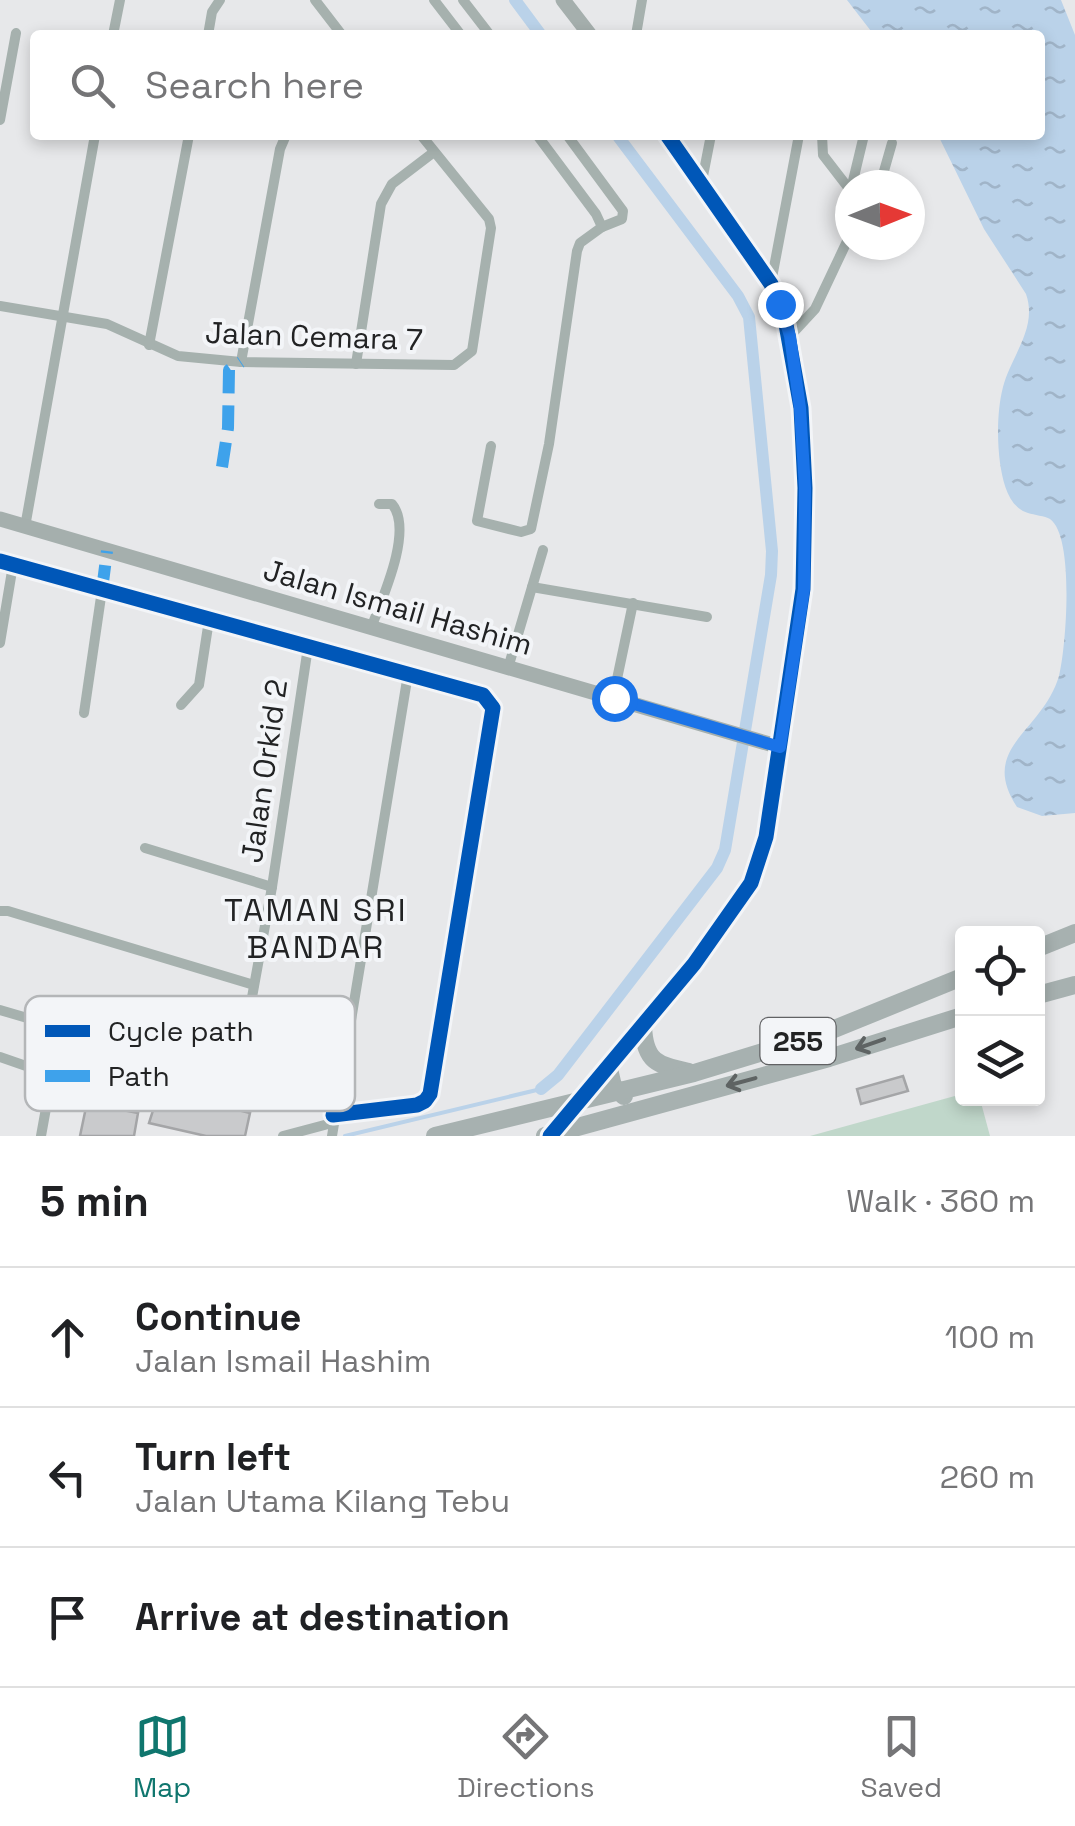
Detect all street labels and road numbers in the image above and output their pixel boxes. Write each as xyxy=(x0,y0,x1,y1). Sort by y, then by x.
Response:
street label: Jalan Cemara 7 xyxy=(205,313,423,359)
street label: Jalan Ismail Hashim xyxy=(259,550,537,664)
street label: Jalan Orkid 2 xyxy=(232,677,296,865)
road number: 255 xyxy=(760,1018,836,1064)

